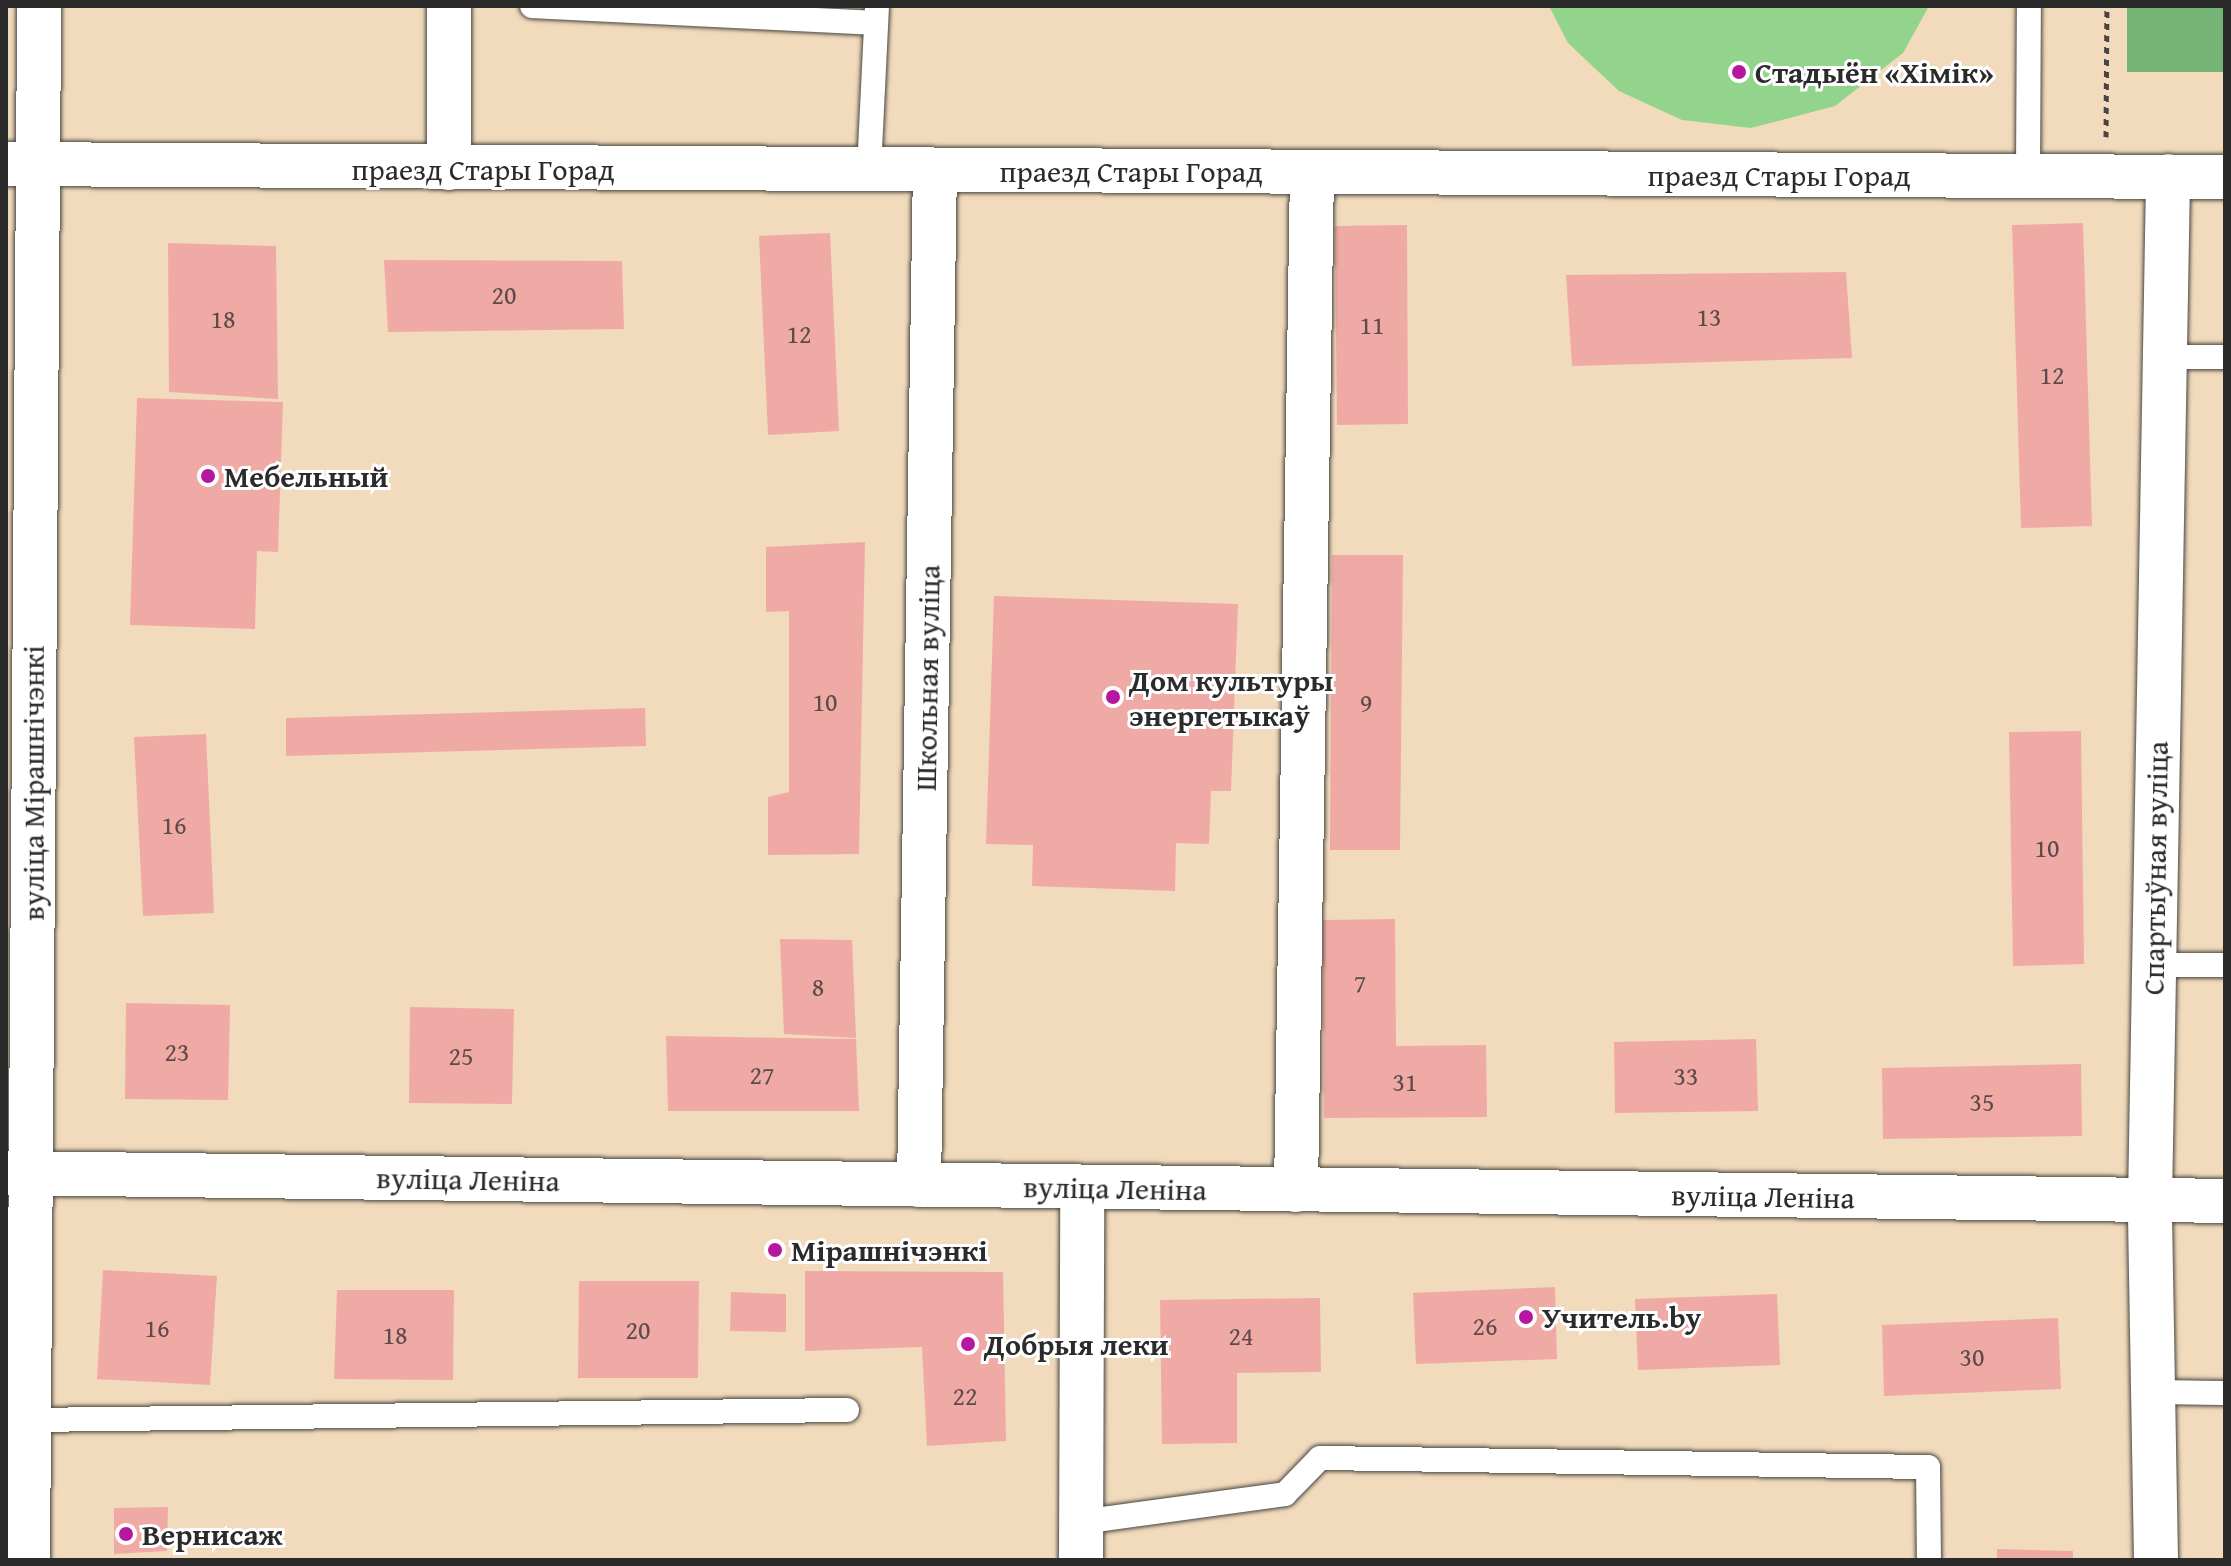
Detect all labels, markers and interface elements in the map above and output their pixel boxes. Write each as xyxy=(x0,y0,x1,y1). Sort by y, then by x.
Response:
place label: Стадыён «Хімік» xyxy=(1755,54,1994,90)
marker: Стадыён «Хімік» xyxy=(1730,63,1748,81)
street label: праезд Стары Горад xyxy=(352,151,614,187)
street label: праезд Стары Горад xyxy=(1000,153,1262,189)
street label: праезд Стары Горад xyxy=(1648,157,1910,193)
house number: 20 xyxy=(491,279,517,311)
house number: 13 xyxy=(1696,301,1722,333)
house number: 18 xyxy=(210,303,236,335)
house number: 11 xyxy=(1359,309,1385,341)
house number: 12 xyxy=(786,318,812,350)
house number: 12 xyxy=(2039,359,2065,391)
place label: Мебельный xyxy=(224,458,388,494)
marker: Мебельный xyxy=(199,467,217,485)
street label: Школьная вуліца xyxy=(907,564,947,792)
street label: вуліца Мірашнічэнкі xyxy=(15,645,51,921)
place label: Дом культуры энергетыкаў xyxy=(1129,662,1333,732)
house number: 10 xyxy=(812,686,838,718)
house number: 9 xyxy=(1360,687,1372,719)
marker: Дом культуры энергетыкаў xyxy=(1104,688,1122,706)
street label: Спартыўная вуліца xyxy=(2135,741,2175,995)
house number: 16 xyxy=(161,809,187,841)
house number: 10 xyxy=(2034,832,2060,864)
house number: 7 xyxy=(1354,967,1366,999)
house number: 8 xyxy=(812,971,824,1003)
house number: 23 xyxy=(164,1036,190,1068)
house number: 25 xyxy=(448,1040,474,1072)
house number: 27 xyxy=(749,1059,775,1091)
house number: 33 xyxy=(1673,1060,1699,1092)
house number: 31 xyxy=(1392,1066,1418,1098)
house number: 35 xyxy=(1969,1086,1995,1118)
street label: вуліца Леніна xyxy=(376,1159,560,1199)
street label: вуліца Леніна xyxy=(1023,1168,1207,1208)
street label: вуліца Леніна xyxy=(1671,1176,1855,1216)
place label: Мірашнічэнкі xyxy=(791,1232,988,1268)
marker: Мірашнічэнкі xyxy=(766,1241,784,1259)
place label: Учитель.by xyxy=(1542,1299,1701,1335)
marker: Учитель.by xyxy=(1517,1308,1535,1326)
house number: 26 xyxy=(1472,1310,1498,1342)
house number: 16 xyxy=(144,1312,170,1344)
house number: 20 xyxy=(625,1314,651,1346)
house number: 18 xyxy=(382,1319,408,1351)
house number: 24 xyxy=(1228,1320,1254,1352)
place label: Добрыя леки xyxy=(984,1326,1169,1362)
marker: Добрыя леки xyxy=(959,1335,977,1353)
house number: 30 xyxy=(1959,1341,1985,1373)
house number: 22 xyxy=(952,1380,978,1412)
place label: Вернисаж xyxy=(142,1516,283,1552)
marker: Вернисаж xyxy=(117,1525,135,1543)

